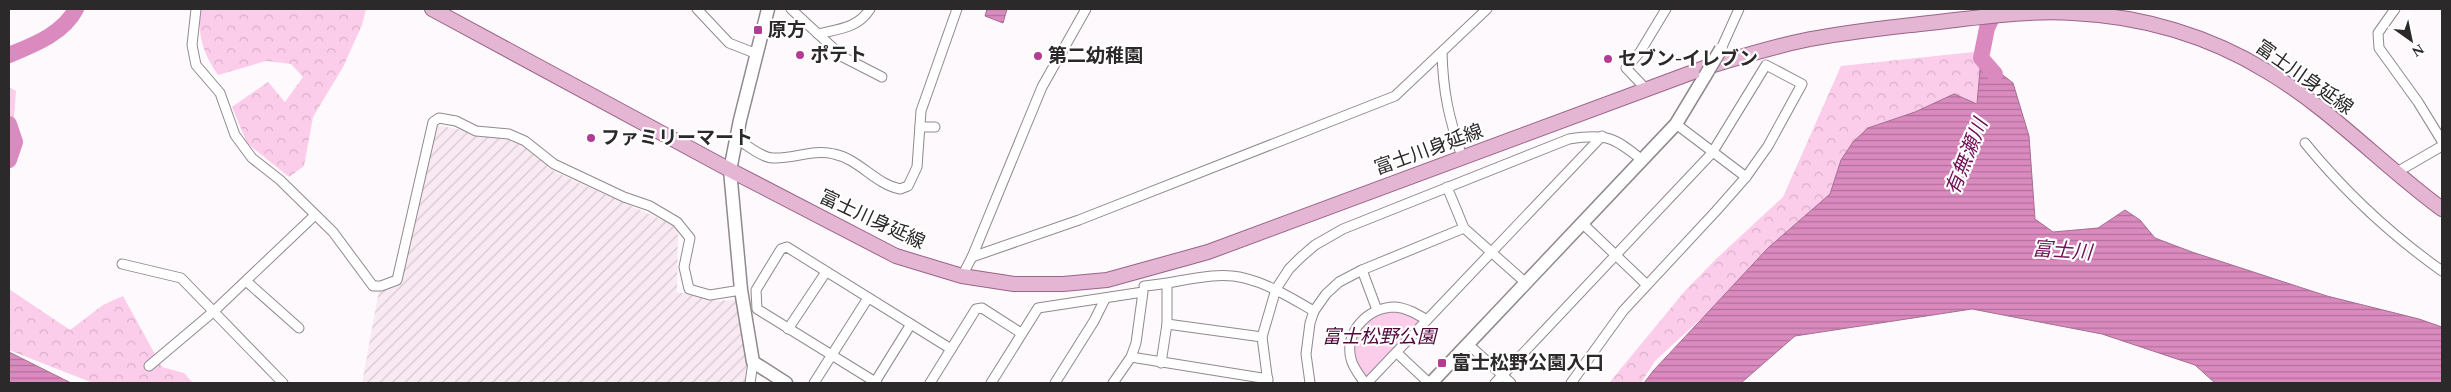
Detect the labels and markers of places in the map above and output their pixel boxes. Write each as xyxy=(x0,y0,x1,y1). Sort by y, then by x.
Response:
place label: 原方 xyxy=(768,16,806,45)
marker: 原方 xyxy=(752,24,764,36)
place label: ポテト xyxy=(810,41,867,70)
place label: 第二幼稚園 xyxy=(1048,42,1143,71)
place label: セブン-イレブン xyxy=(1618,45,1758,74)
marker: ポテト xyxy=(794,49,806,61)
marker: 第二幼稚園 xyxy=(1032,50,1044,62)
marker: セブン-イレブン xyxy=(1602,53,1614,65)
place label: ファミリーマート xyxy=(601,124,753,153)
marker: ファミリーマート xyxy=(585,132,597,144)
place label: 富士松野公園入口 xyxy=(1452,349,1604,378)
marker: 富士松野公園入口 xyxy=(1436,357,1448,369)

